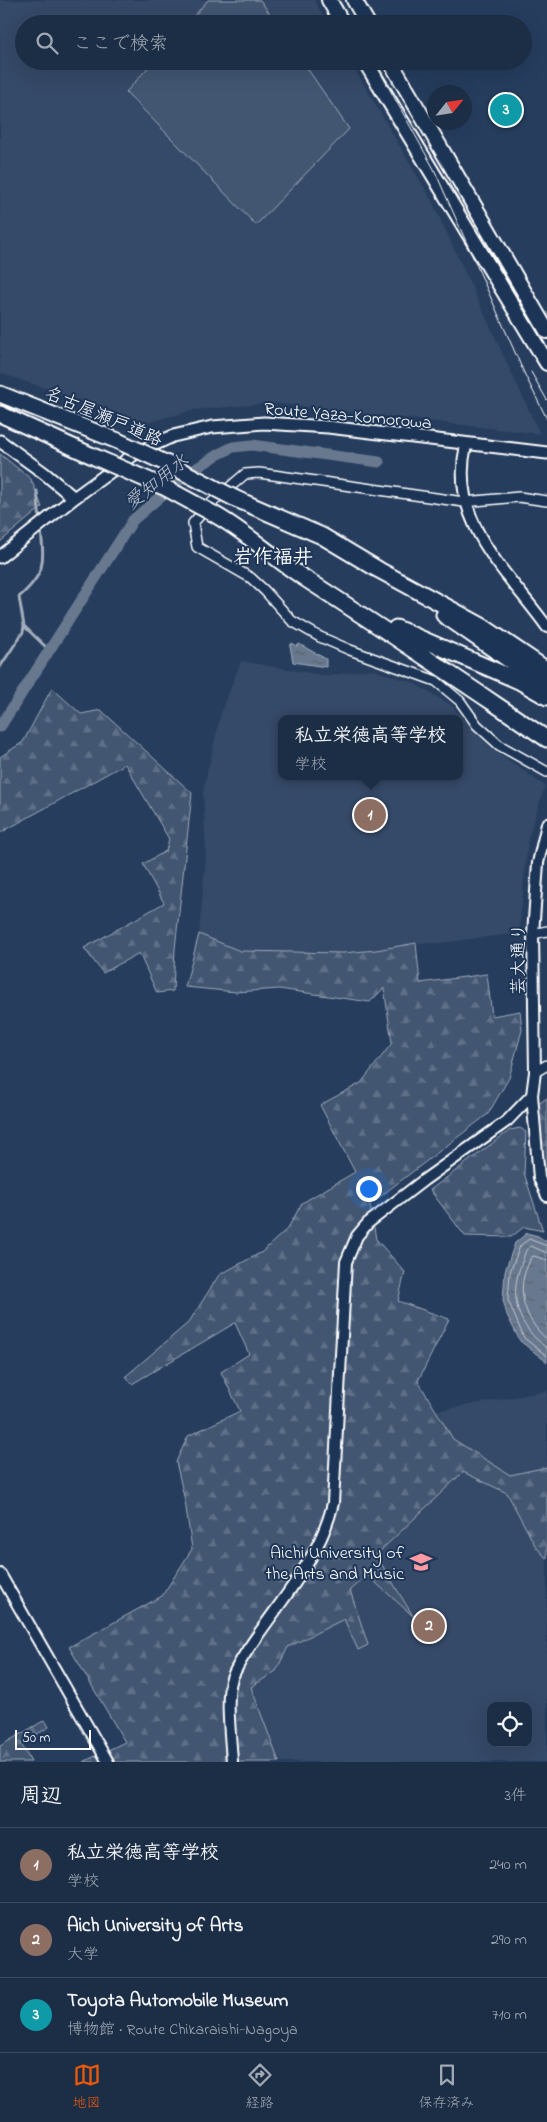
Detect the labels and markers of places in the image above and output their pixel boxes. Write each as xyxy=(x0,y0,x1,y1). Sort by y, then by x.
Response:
pin: 3 xyxy=(490,91,522,129)
pin: 1 xyxy=(354,796,386,834)
place label: Aichi University of the Arts and Music xyxy=(266,1541,405,1588)
school or university icon: Aichi University of the Arts and Music xyxy=(408,1549,434,1575)
pin: 2 xyxy=(413,1607,445,1645)

